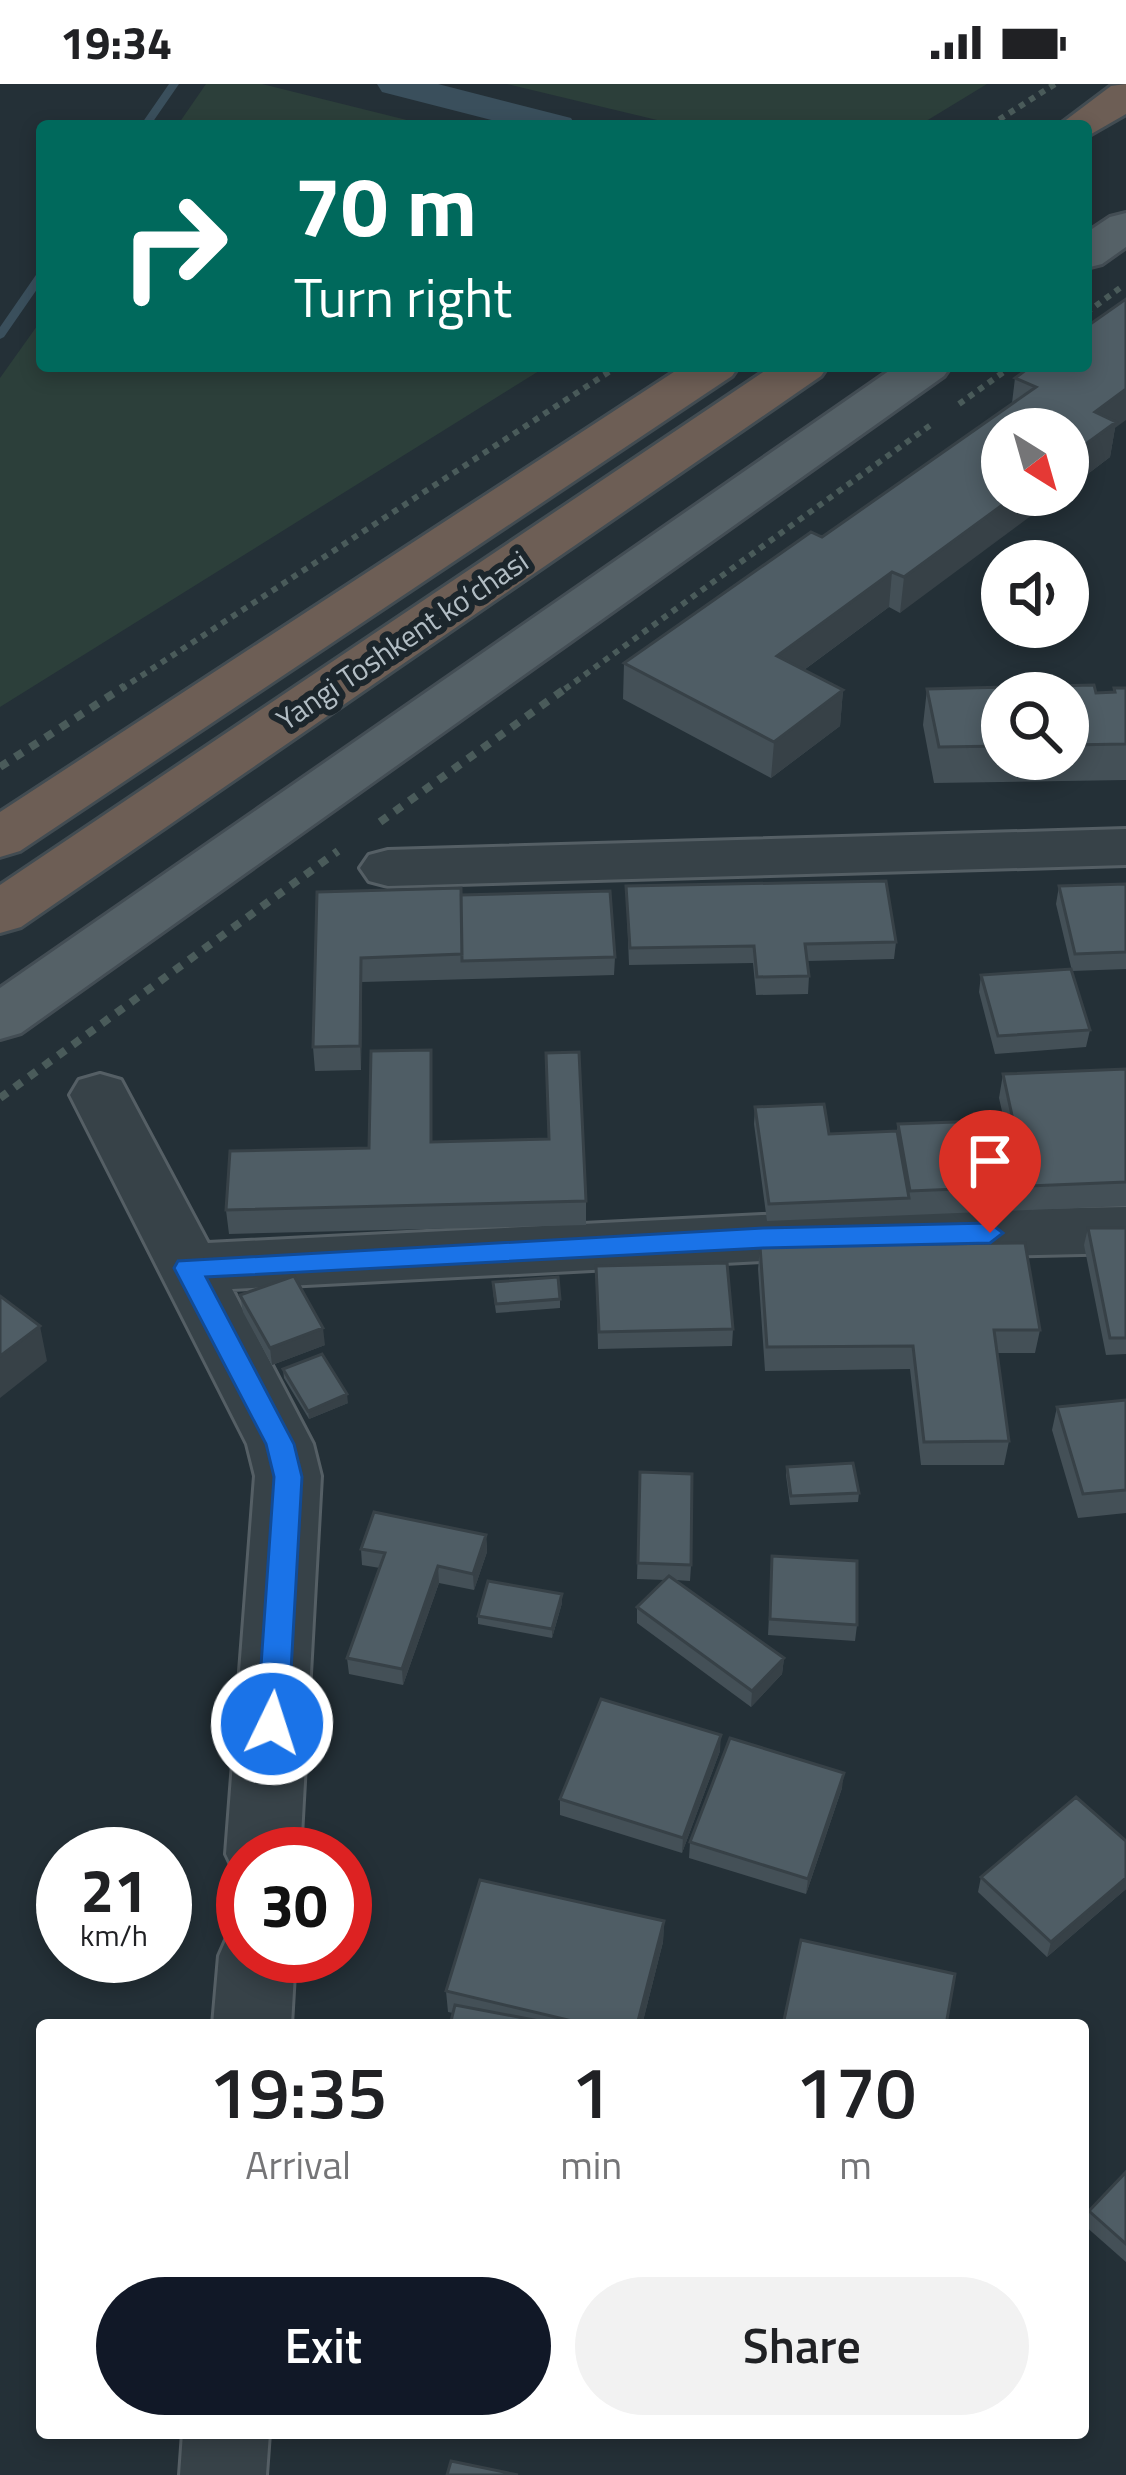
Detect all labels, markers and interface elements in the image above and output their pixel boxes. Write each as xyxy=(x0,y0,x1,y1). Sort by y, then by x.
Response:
text: 19:34 xyxy=(60,8,172,76)
text: 70 m xyxy=(294,141,477,269)
icon: right xyxy=(96,168,252,324)
text: Turn right xyxy=(294,256,512,338)
north arrow xyxy=(981,408,1089,516)
map controls xyxy=(981,408,1089,780)
street label: Yangi Toshkent ko‘chasi xyxy=(267,538,537,742)
button: sound xyxy=(981,540,1089,648)
button: search xyxy=(981,672,1089,780)
pin xyxy=(939,1110,1041,1233)
icon: arrive xyxy=(957,1128,1023,1194)
position arrow xyxy=(209,1661,335,1787)
speed limit sign: 30 xyxy=(216,1827,372,1983)
text: 21 xyxy=(80,1844,148,1935)
text: km/h xyxy=(80,1912,148,1958)
text: 19:35 xyxy=(209,2036,387,2146)
text: 1 xyxy=(571,2036,611,2146)
text: 170 xyxy=(795,2036,916,2146)
text: Arrival xyxy=(245,2135,351,2194)
text: min xyxy=(560,2135,622,2194)
text: m xyxy=(839,2135,872,2194)
button: Exit xyxy=(96,2277,551,2415)
button: Share xyxy=(575,2277,1029,2415)

